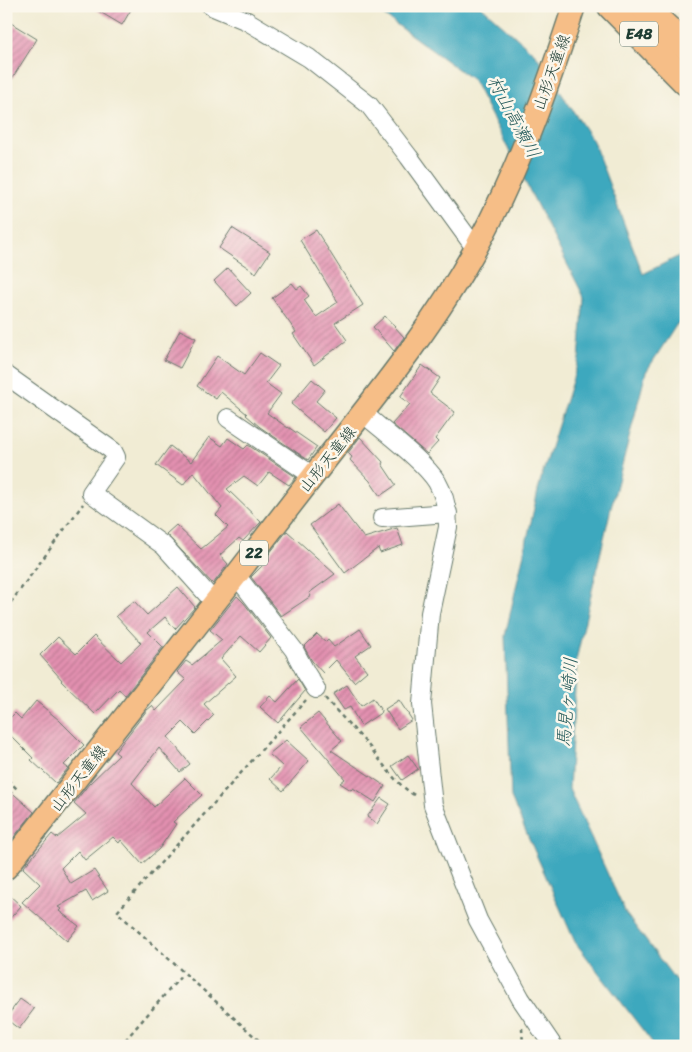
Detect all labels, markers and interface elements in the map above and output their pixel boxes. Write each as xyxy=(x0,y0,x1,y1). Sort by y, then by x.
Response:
road number: E48 xyxy=(620,22,658,46)
street label: 山形天童線 xyxy=(524,30,579,115)
water label: 村山高瀬川 xyxy=(479,70,549,164)
street label: 山形天童線 xyxy=(291,419,364,500)
road number: 22 xyxy=(240,540,268,566)
water label: 馬見ヶ崎川 xyxy=(547,656,587,748)
street label: 山形天童線 xyxy=(42,738,114,819)

